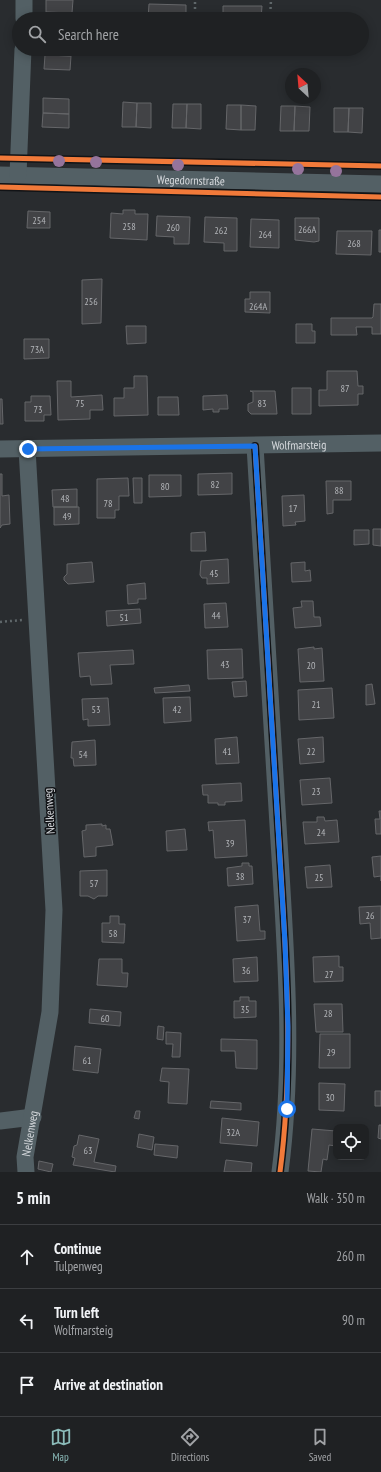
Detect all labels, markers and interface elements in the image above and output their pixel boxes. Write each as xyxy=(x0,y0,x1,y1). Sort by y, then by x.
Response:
search box xyxy=(12,12,369,56)
icon: search xyxy=(26,23,48,45)
text: Search here xyxy=(58,25,119,44)
north arrow xyxy=(285,68,321,104)
street label: Wegedornstraße xyxy=(157,171,225,188)
house number: 254 xyxy=(32,214,46,227)
house number: 258 xyxy=(122,220,136,233)
house number: 260 xyxy=(166,221,180,234)
house number: 266A xyxy=(298,223,316,236)
house number: 262 xyxy=(214,224,228,237)
house number: 264 xyxy=(258,228,272,241)
house number: 268 xyxy=(347,237,361,250)
house number: 256 xyxy=(84,295,98,308)
house number: 264A xyxy=(249,300,267,313)
house number: 73A xyxy=(30,343,44,356)
house number: 87 xyxy=(341,382,350,395)
house number: 75 xyxy=(76,397,85,410)
house number: 83 xyxy=(258,397,267,410)
house number: 73 xyxy=(34,403,43,416)
street label: Wolfmarsteig xyxy=(272,436,326,452)
route end xyxy=(19,440,37,458)
house number: 82 xyxy=(211,478,220,491)
house number: 80 xyxy=(161,480,170,493)
house number: 88 xyxy=(335,484,344,497)
house number: 48 xyxy=(61,492,70,505)
house number: 78 xyxy=(104,497,113,510)
house number: 17 xyxy=(289,502,298,515)
house number: 49 xyxy=(63,510,72,523)
house number: 45 xyxy=(210,567,219,580)
house number: 44 xyxy=(212,609,221,622)
house number: 51 xyxy=(120,611,129,624)
house number: 43 xyxy=(221,658,230,671)
house number: 20 xyxy=(307,659,316,672)
house number: 21 xyxy=(312,698,321,711)
house number: 53 xyxy=(92,703,101,716)
house number: 42 xyxy=(173,703,182,716)
house number: 41 xyxy=(223,745,232,758)
house number: 22 xyxy=(307,745,316,758)
house number: 54 xyxy=(79,748,88,761)
house number: 23 xyxy=(312,785,321,798)
street label: Nelkenweg xyxy=(40,788,58,834)
house number: 24 xyxy=(317,826,326,839)
house number: 39 xyxy=(226,837,235,850)
house number: 38 xyxy=(236,870,245,883)
house number: 25 xyxy=(315,871,324,884)
house number: 57 xyxy=(90,877,99,890)
house number: 26 xyxy=(366,909,375,922)
house number: 37 xyxy=(243,913,252,926)
house number: 58 xyxy=(109,927,118,940)
house number: 36 xyxy=(242,964,251,977)
house number: 27 xyxy=(325,968,334,981)
house number: 35 xyxy=(241,1003,250,1016)
house number: 28 xyxy=(324,1007,333,1020)
house number: 60 xyxy=(101,1012,110,1025)
house number: 29 xyxy=(327,1046,336,1059)
house number: 61 xyxy=(83,1054,92,1067)
house number: 30 xyxy=(326,1091,335,1104)
route start xyxy=(278,1100,296,1118)
street label: Nelkenweg xyxy=(18,1109,40,1157)
map controls xyxy=(333,1124,369,1160)
button: locate xyxy=(333,1124,369,1160)
house number: 32A xyxy=(226,1126,240,1139)
house number: 63 xyxy=(84,1144,93,1157)
text: 5 min xyxy=(16,1187,50,1209)
text: Walk · 350 m xyxy=(307,1190,365,1207)
text: Continue xyxy=(54,1239,101,1258)
icon: ahead xyxy=(16,1246,38,1268)
text: 260 m xyxy=(336,1248,365,1265)
text: Tulpenweg xyxy=(54,1258,103,1275)
text: Turn left xyxy=(54,1303,99,1322)
icon: left xyxy=(16,1310,38,1332)
text: 90 m xyxy=(342,1312,365,1329)
text: Wolfmarsteig xyxy=(54,1322,113,1339)
icon: arrive xyxy=(16,1374,38,1396)
text: Arrive at destination xyxy=(54,1375,163,1394)
tab: Map xyxy=(50,1426,72,1464)
tab: Directions xyxy=(171,1426,209,1464)
tab: Saved xyxy=(309,1426,331,1464)

